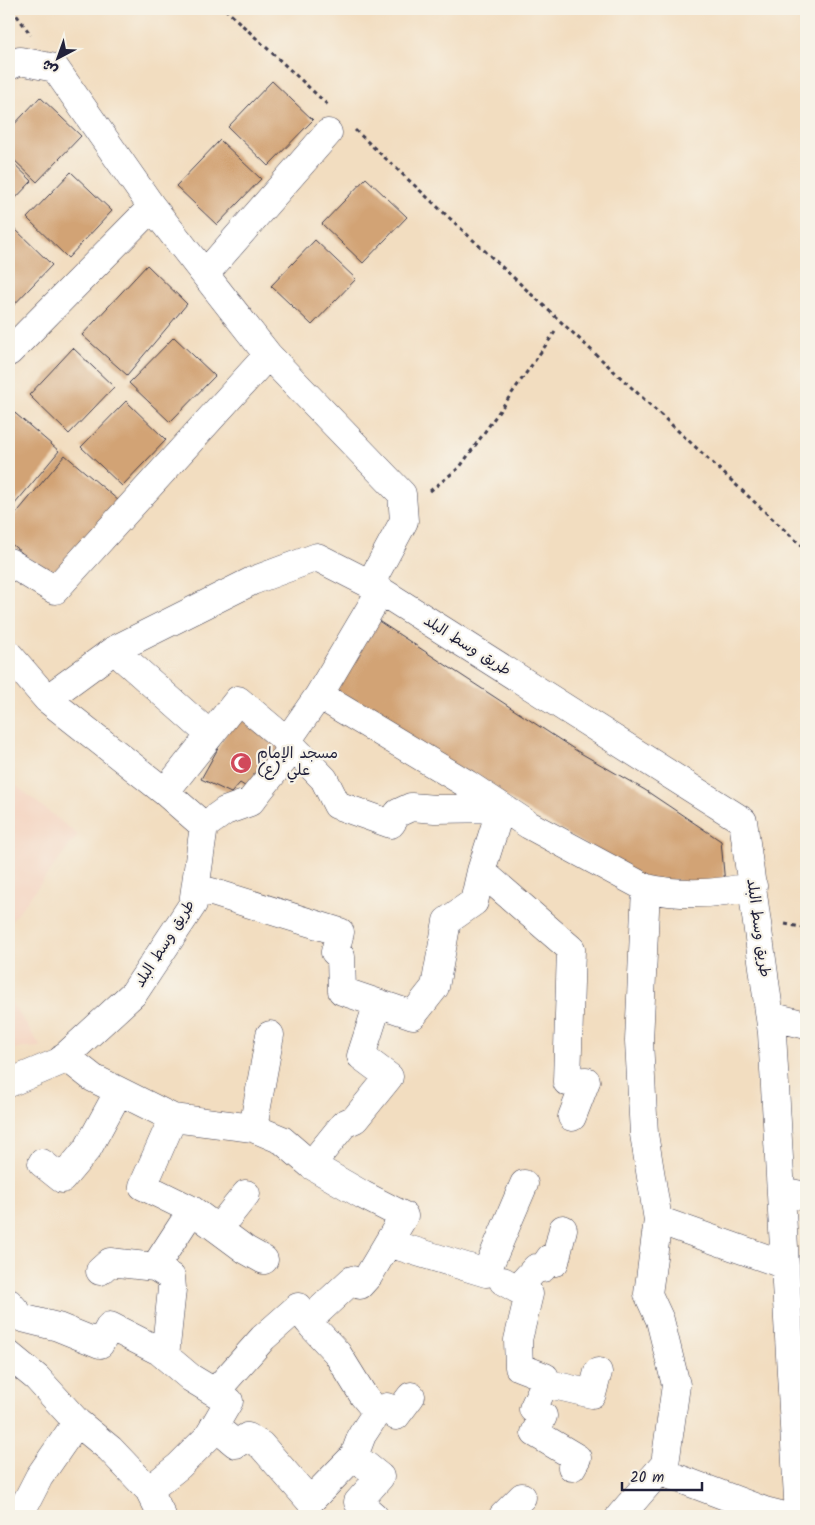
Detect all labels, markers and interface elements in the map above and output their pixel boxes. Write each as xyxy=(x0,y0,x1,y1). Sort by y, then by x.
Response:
north arrow xyxy=(32,32,82,82)
text: ش xyxy=(37,54,63,80)
street label: طريق وسط البلد xyxy=(419,610,515,682)
place label: مسجد الإمام علي (ع) xyxy=(257,742,338,783)
mosque icon: مسجد الإمام علي (ع) xyxy=(229,751,253,775)
street label: طريق وسط البلد xyxy=(739,877,777,979)
street label: طريق وسط البلد xyxy=(129,896,201,992)
scale bar xyxy=(622,1460,702,1492)
text: 20 m xyxy=(630,1466,664,1490)

